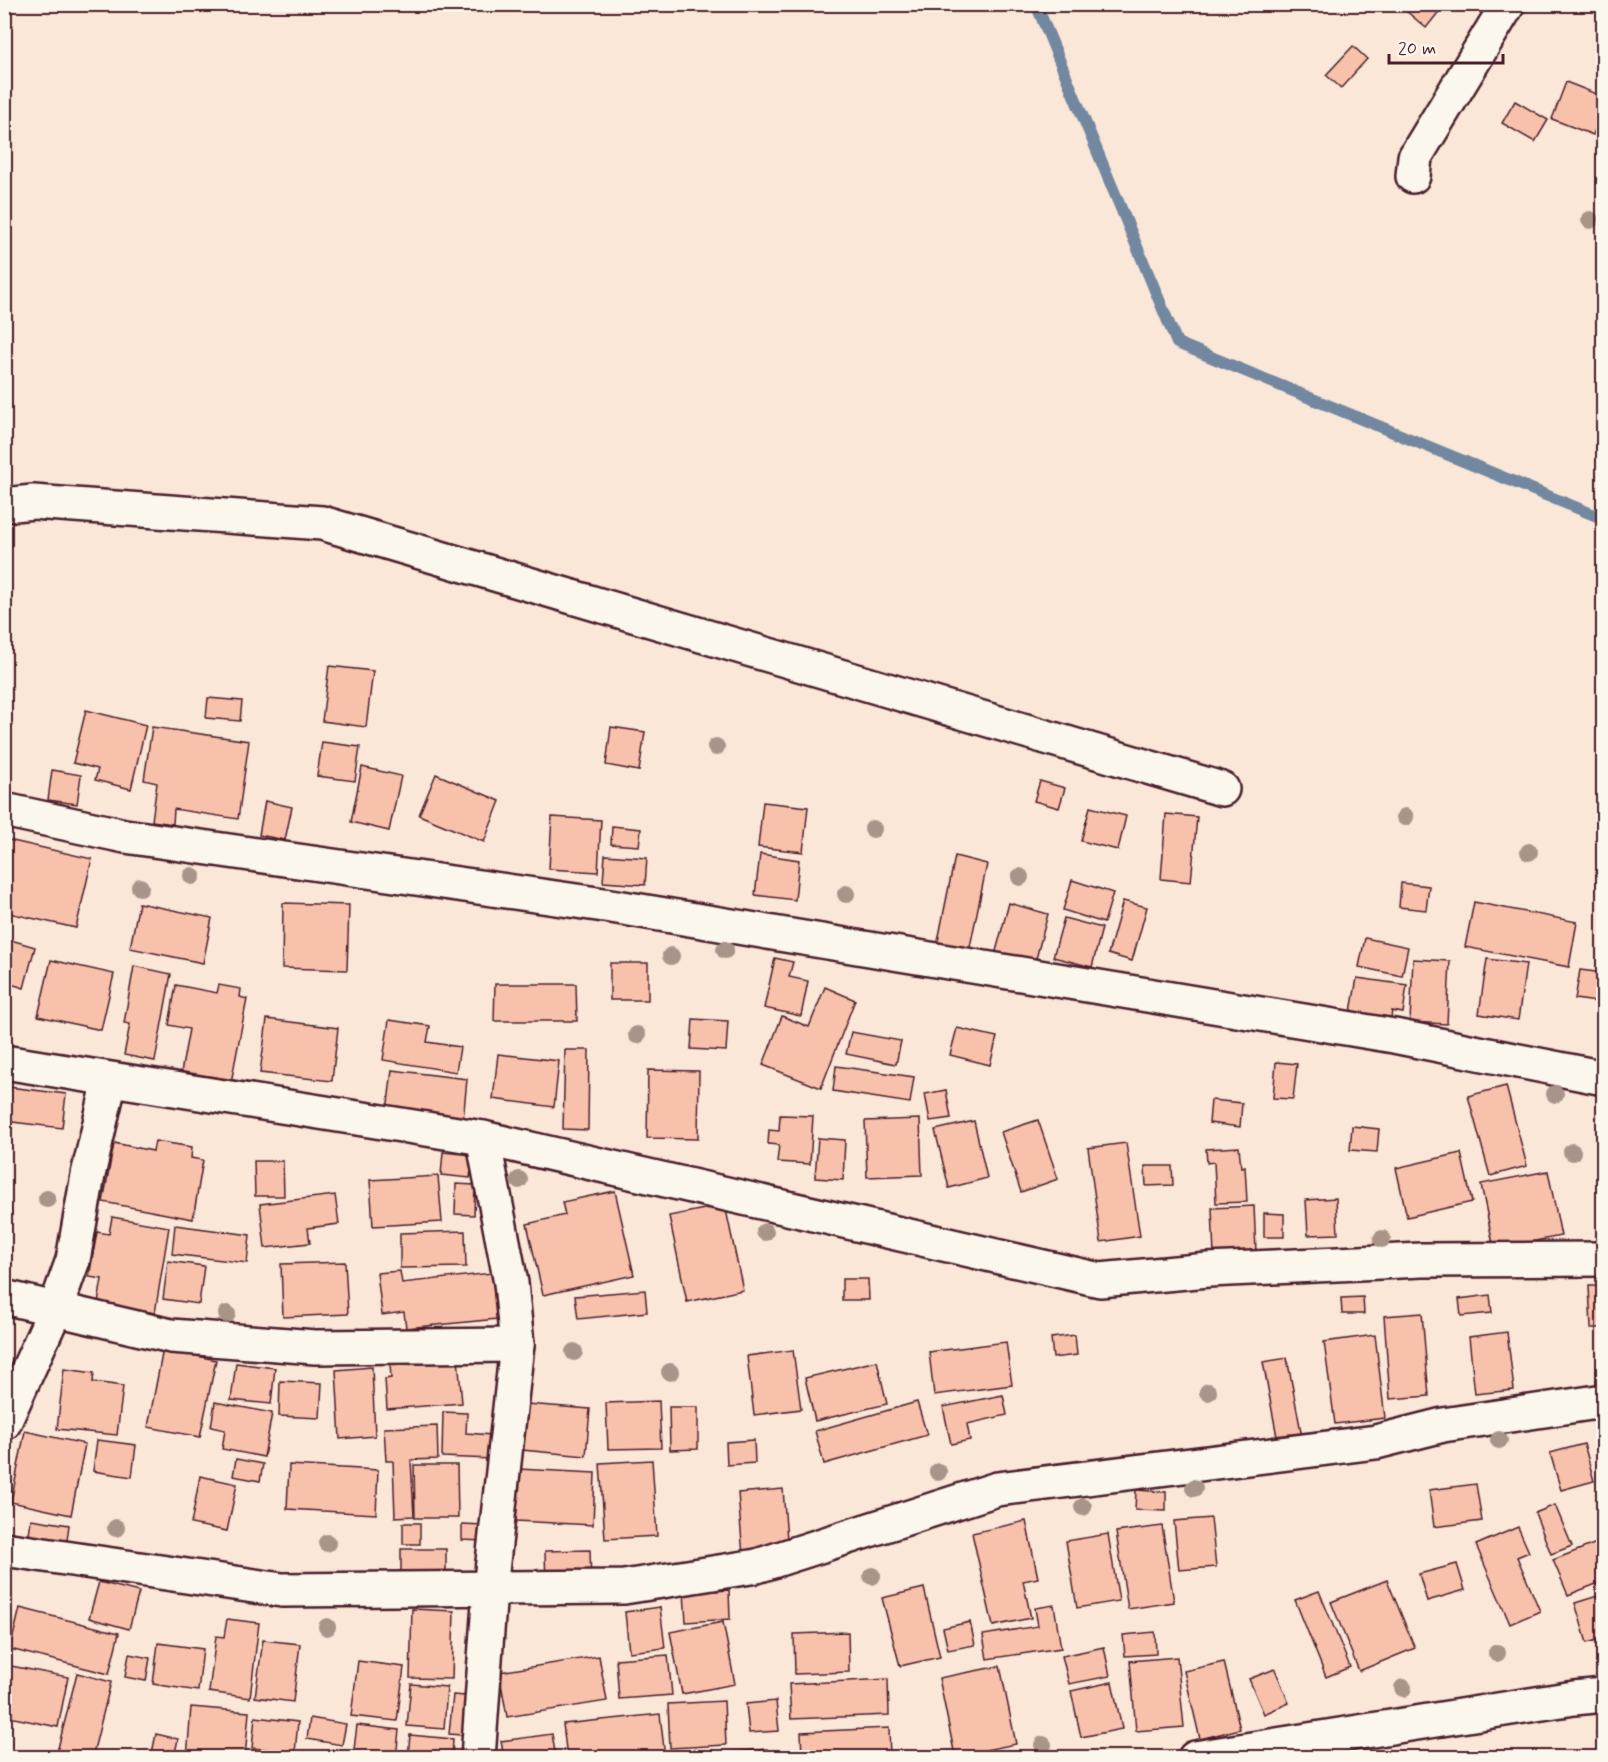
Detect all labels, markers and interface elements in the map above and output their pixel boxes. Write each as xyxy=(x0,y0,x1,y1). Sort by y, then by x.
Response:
scale bar xyxy=(1389,27,1503,65)
text: 20 m xyxy=(1398,37,1436,61)

